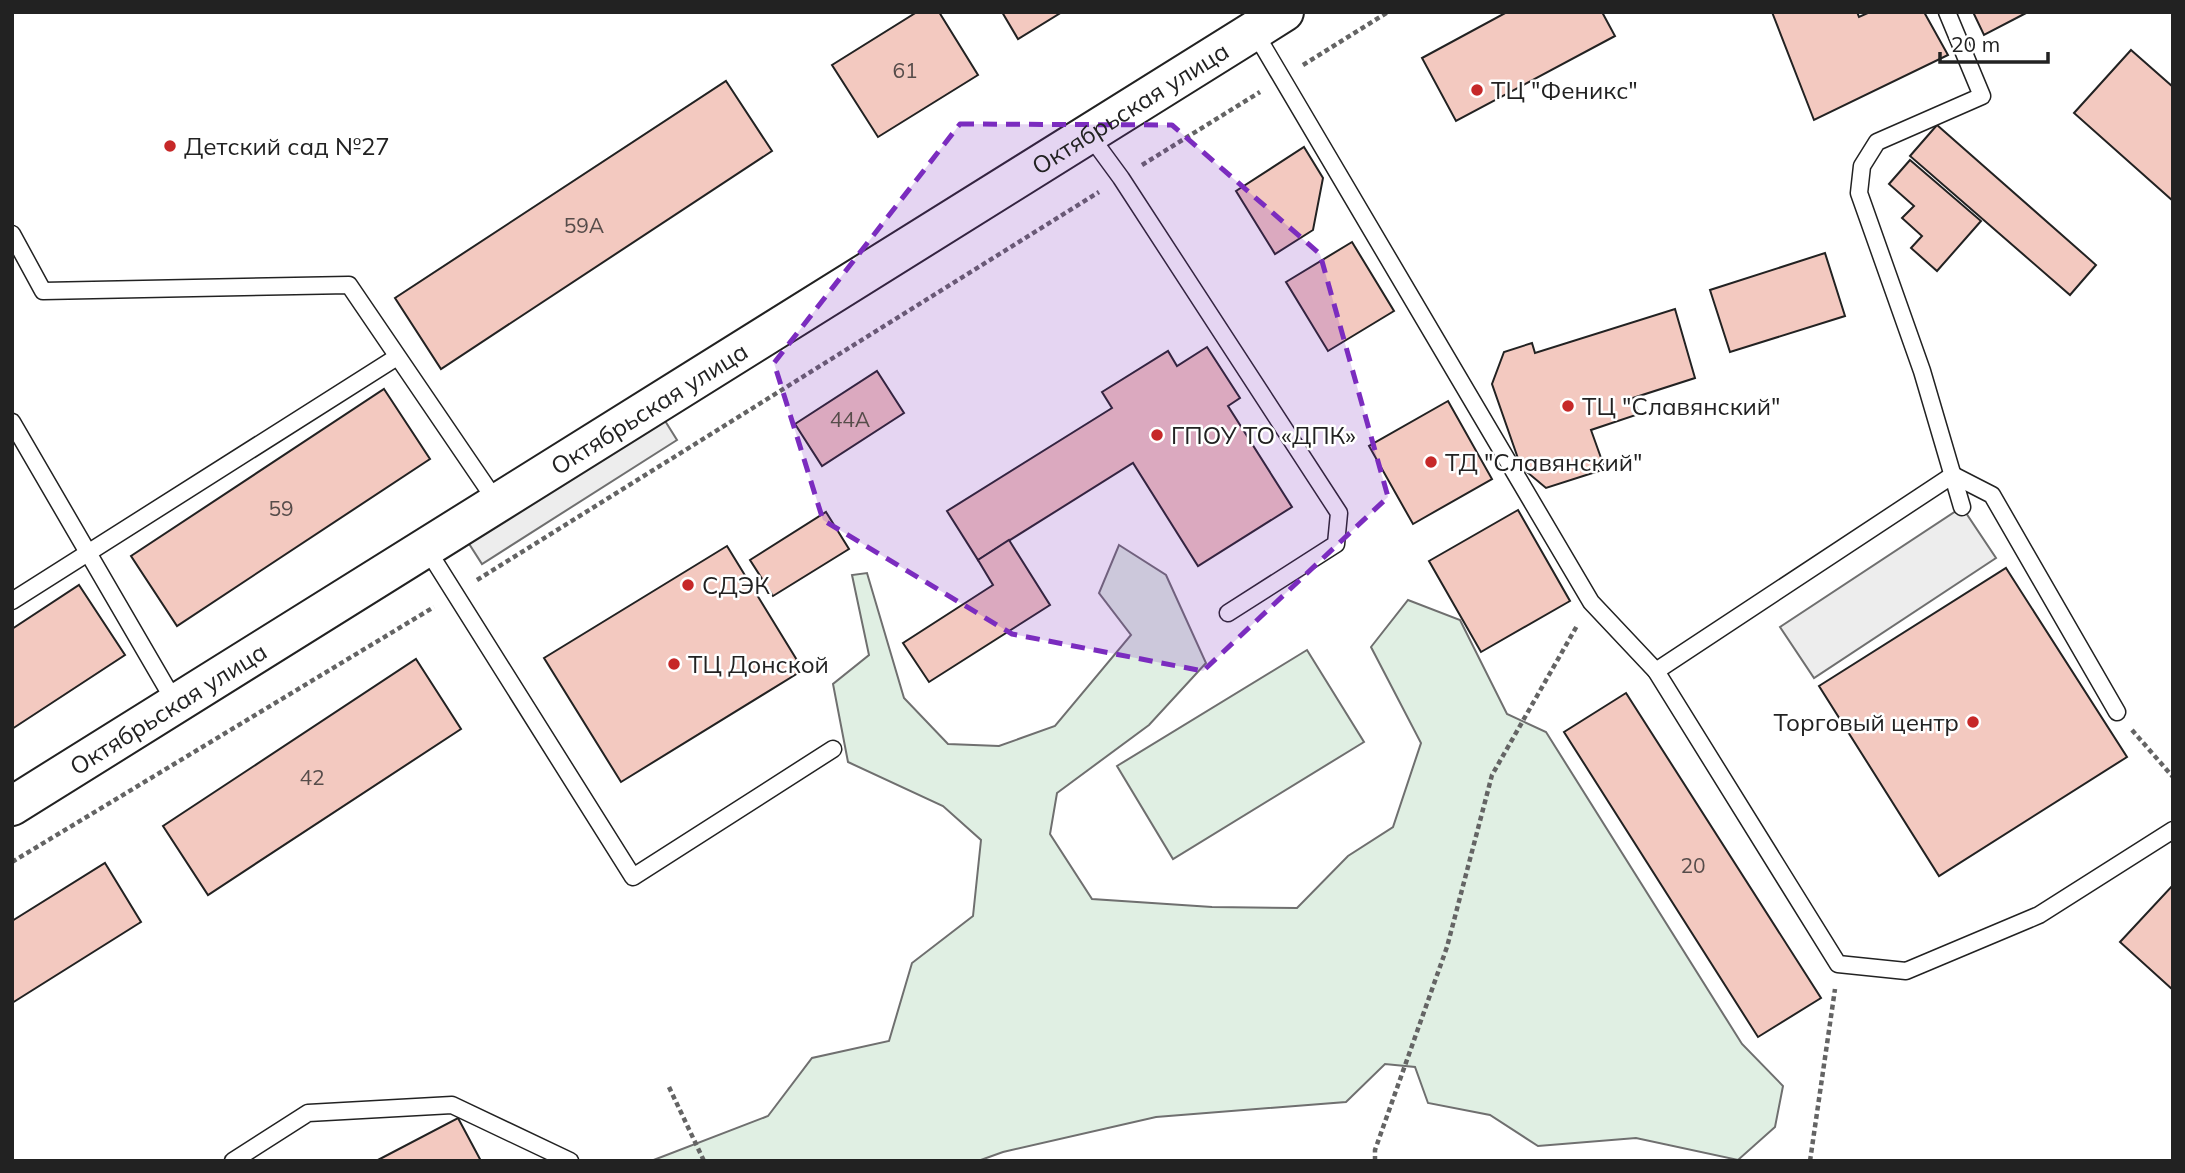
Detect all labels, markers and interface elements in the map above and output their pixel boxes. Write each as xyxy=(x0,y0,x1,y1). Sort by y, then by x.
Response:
scale bar xyxy=(1940,21,2048,65)
text: 20 m xyxy=(1951,31,2000,57)
street label: Октябрьская улица xyxy=(1026,35,1234,181)
house number: 61 xyxy=(892,57,918,83)
place label: ТЦ "Феникс" xyxy=(1491,75,1638,105)
marker: ТЦ "Феникс" xyxy=(1469,82,1485,98)
place label: Детский сад №27 xyxy=(184,131,390,161)
marker: Детский сад №27 xyxy=(162,138,178,154)
house number: 59А xyxy=(564,212,605,238)
street label: Октябрьская улица xyxy=(545,336,753,481)
place label: ТЦ "Славянский" xyxy=(1582,391,1781,421)
marker: ТЦ "Славянский" xyxy=(1560,398,1576,414)
house number: 44А xyxy=(830,406,871,432)
place label: ГПОУ ТО «ДПК» xyxy=(1171,420,1356,450)
marker: ГПОУ ТО «ДПК» xyxy=(1149,427,1165,443)
place label: ТД "Славянский" xyxy=(1445,447,1642,477)
marker: ТД "Славянский" xyxy=(1423,454,1439,470)
house number: 59 xyxy=(268,495,294,521)
place label: СДЭК xyxy=(702,570,770,600)
marker: СДЭК xyxy=(680,577,696,593)
street label: Октябрьская улица xyxy=(64,636,272,781)
place label: ТЦ Донской xyxy=(688,649,829,679)
marker: ТЦ Донской xyxy=(666,656,682,672)
place label: Торговый центр xyxy=(1773,707,1959,737)
marker: Торговый центр xyxy=(1965,714,1981,730)
house number: 42 xyxy=(299,764,325,790)
house number: 20 xyxy=(1680,852,1706,878)

